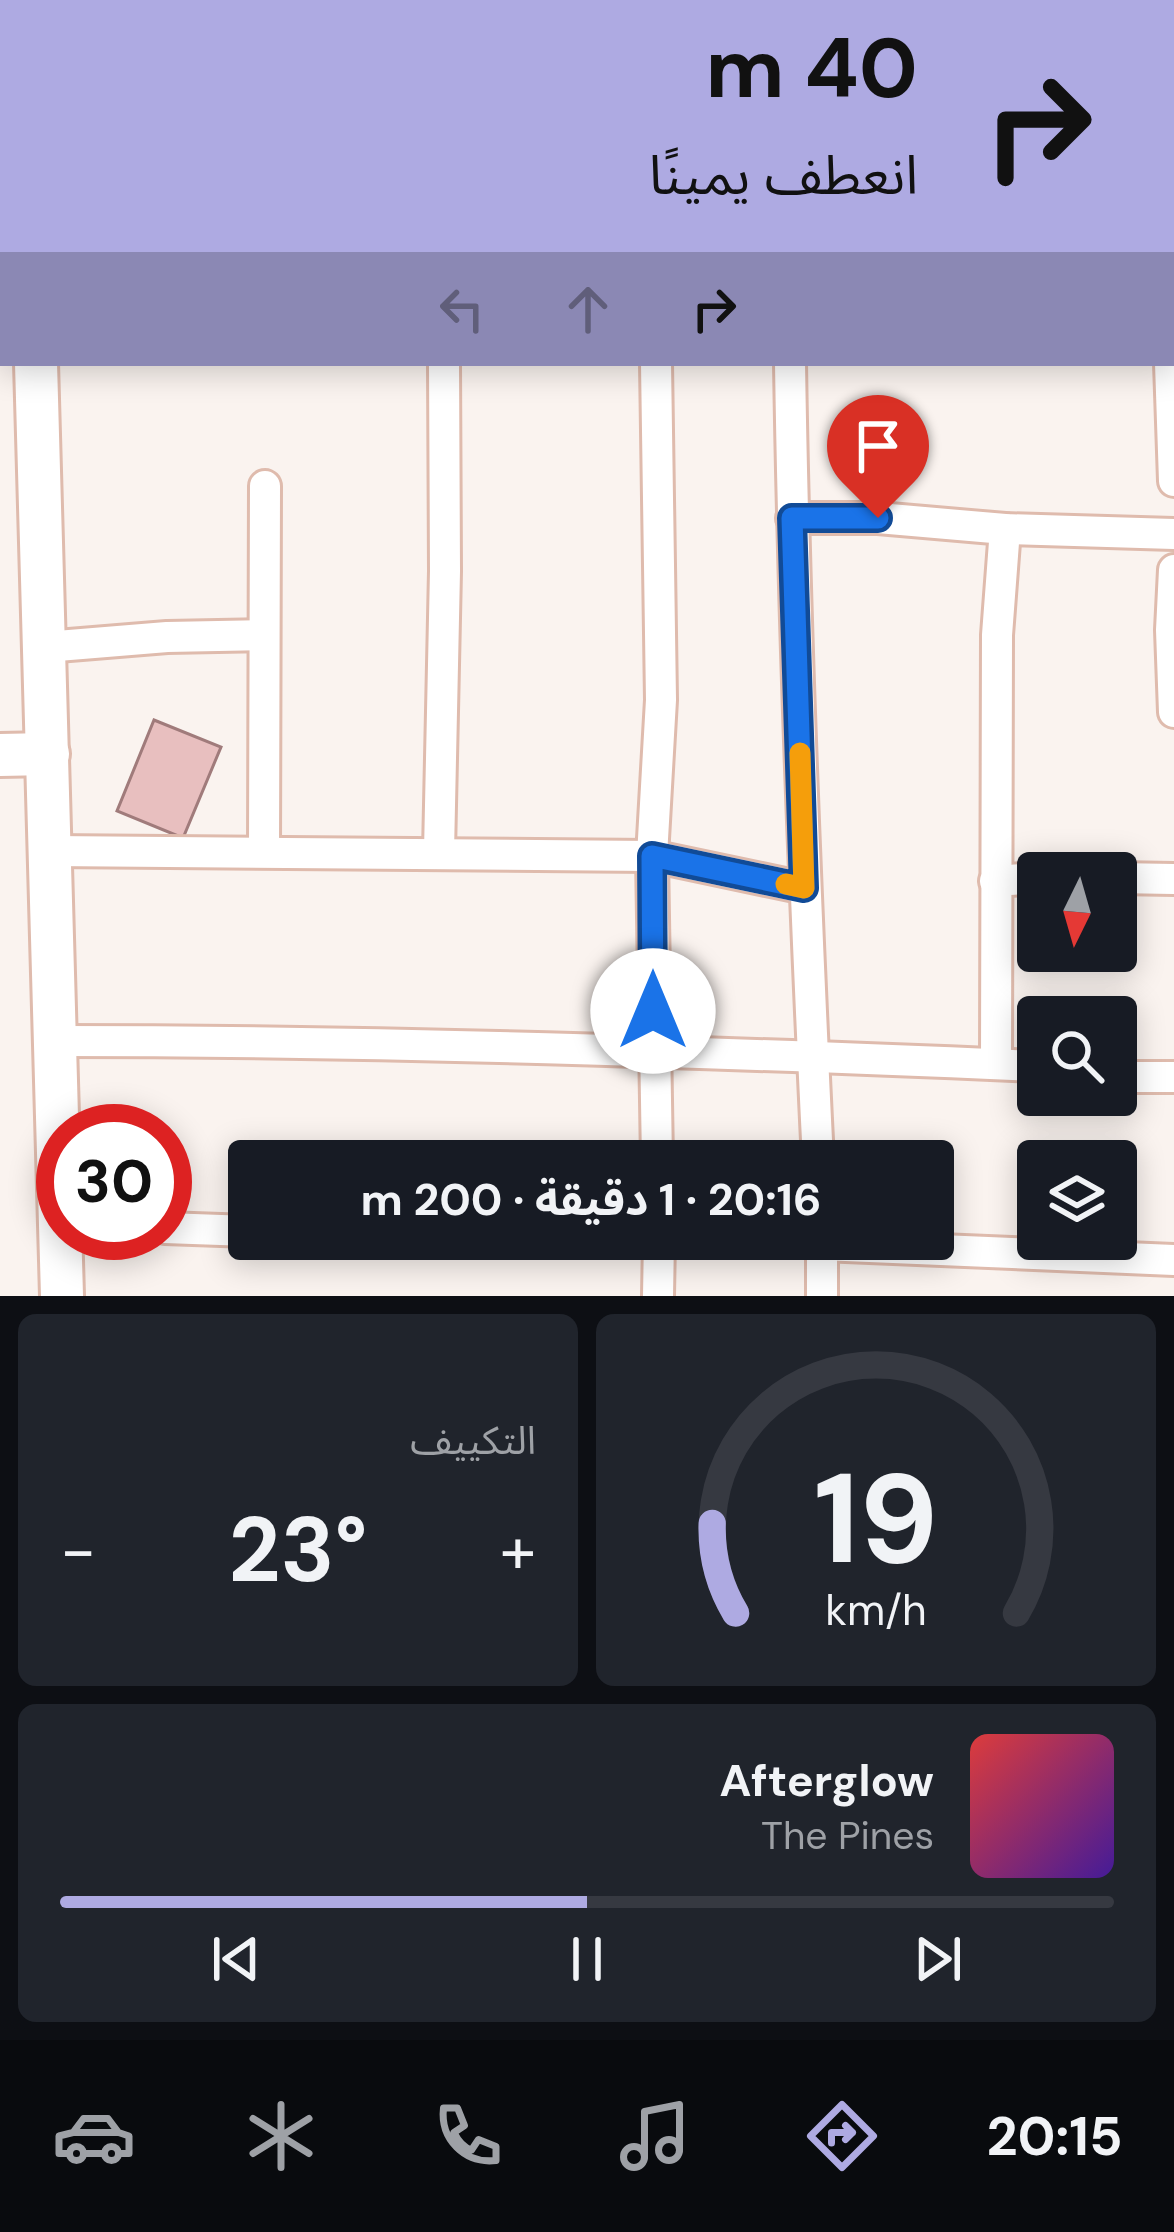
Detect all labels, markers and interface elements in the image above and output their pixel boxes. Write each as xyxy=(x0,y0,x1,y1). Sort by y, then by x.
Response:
text: 40 m xyxy=(705,14,918,123)
icon: right xyxy=(960,48,1116,204)
text: انعطف يمينًا xyxy=(649,140,918,211)
icon: left xyxy=(429,276,495,342)
icon: ahead xyxy=(555,276,621,342)
icon: right xyxy=(681,276,747,342)
pin xyxy=(827,395,929,518)
icon: arrive xyxy=(845,413,911,479)
north arrow xyxy=(1017,852,1137,972)
map controls xyxy=(1017,852,1137,1260)
position arrow xyxy=(590,948,716,1074)
button: search xyxy=(1017,996,1137,1116)
speed limit sign: 30 xyxy=(36,1104,192,1260)
button: layers xyxy=(1017,1140,1137,1260)
text: 20:16 · 1 دقيقة · 200 m xyxy=(360,1170,822,1229)
text: التكييف xyxy=(410,1415,536,1466)
text: 19 xyxy=(814,1438,938,1601)
text: 23° xyxy=(229,1492,367,1609)
text: − xyxy=(60,1508,96,1593)
text: + xyxy=(500,1508,536,1593)
text: km/h xyxy=(825,1582,927,1638)
text: Afterglow xyxy=(719,1751,934,1810)
text: The Pines xyxy=(761,1810,934,1861)
icon: previous xyxy=(203,1926,269,1992)
icon: pause xyxy=(554,1926,620,1992)
icon: next xyxy=(905,1926,971,1992)
icon: car xyxy=(52,2094,136,2178)
icon: climate xyxy=(239,2094,323,2178)
icon: phone xyxy=(426,2094,510,2178)
icon: music xyxy=(613,2094,697,2178)
icon: directions xyxy=(800,2094,884,2178)
text: 20:15 xyxy=(987,2101,1123,2172)

